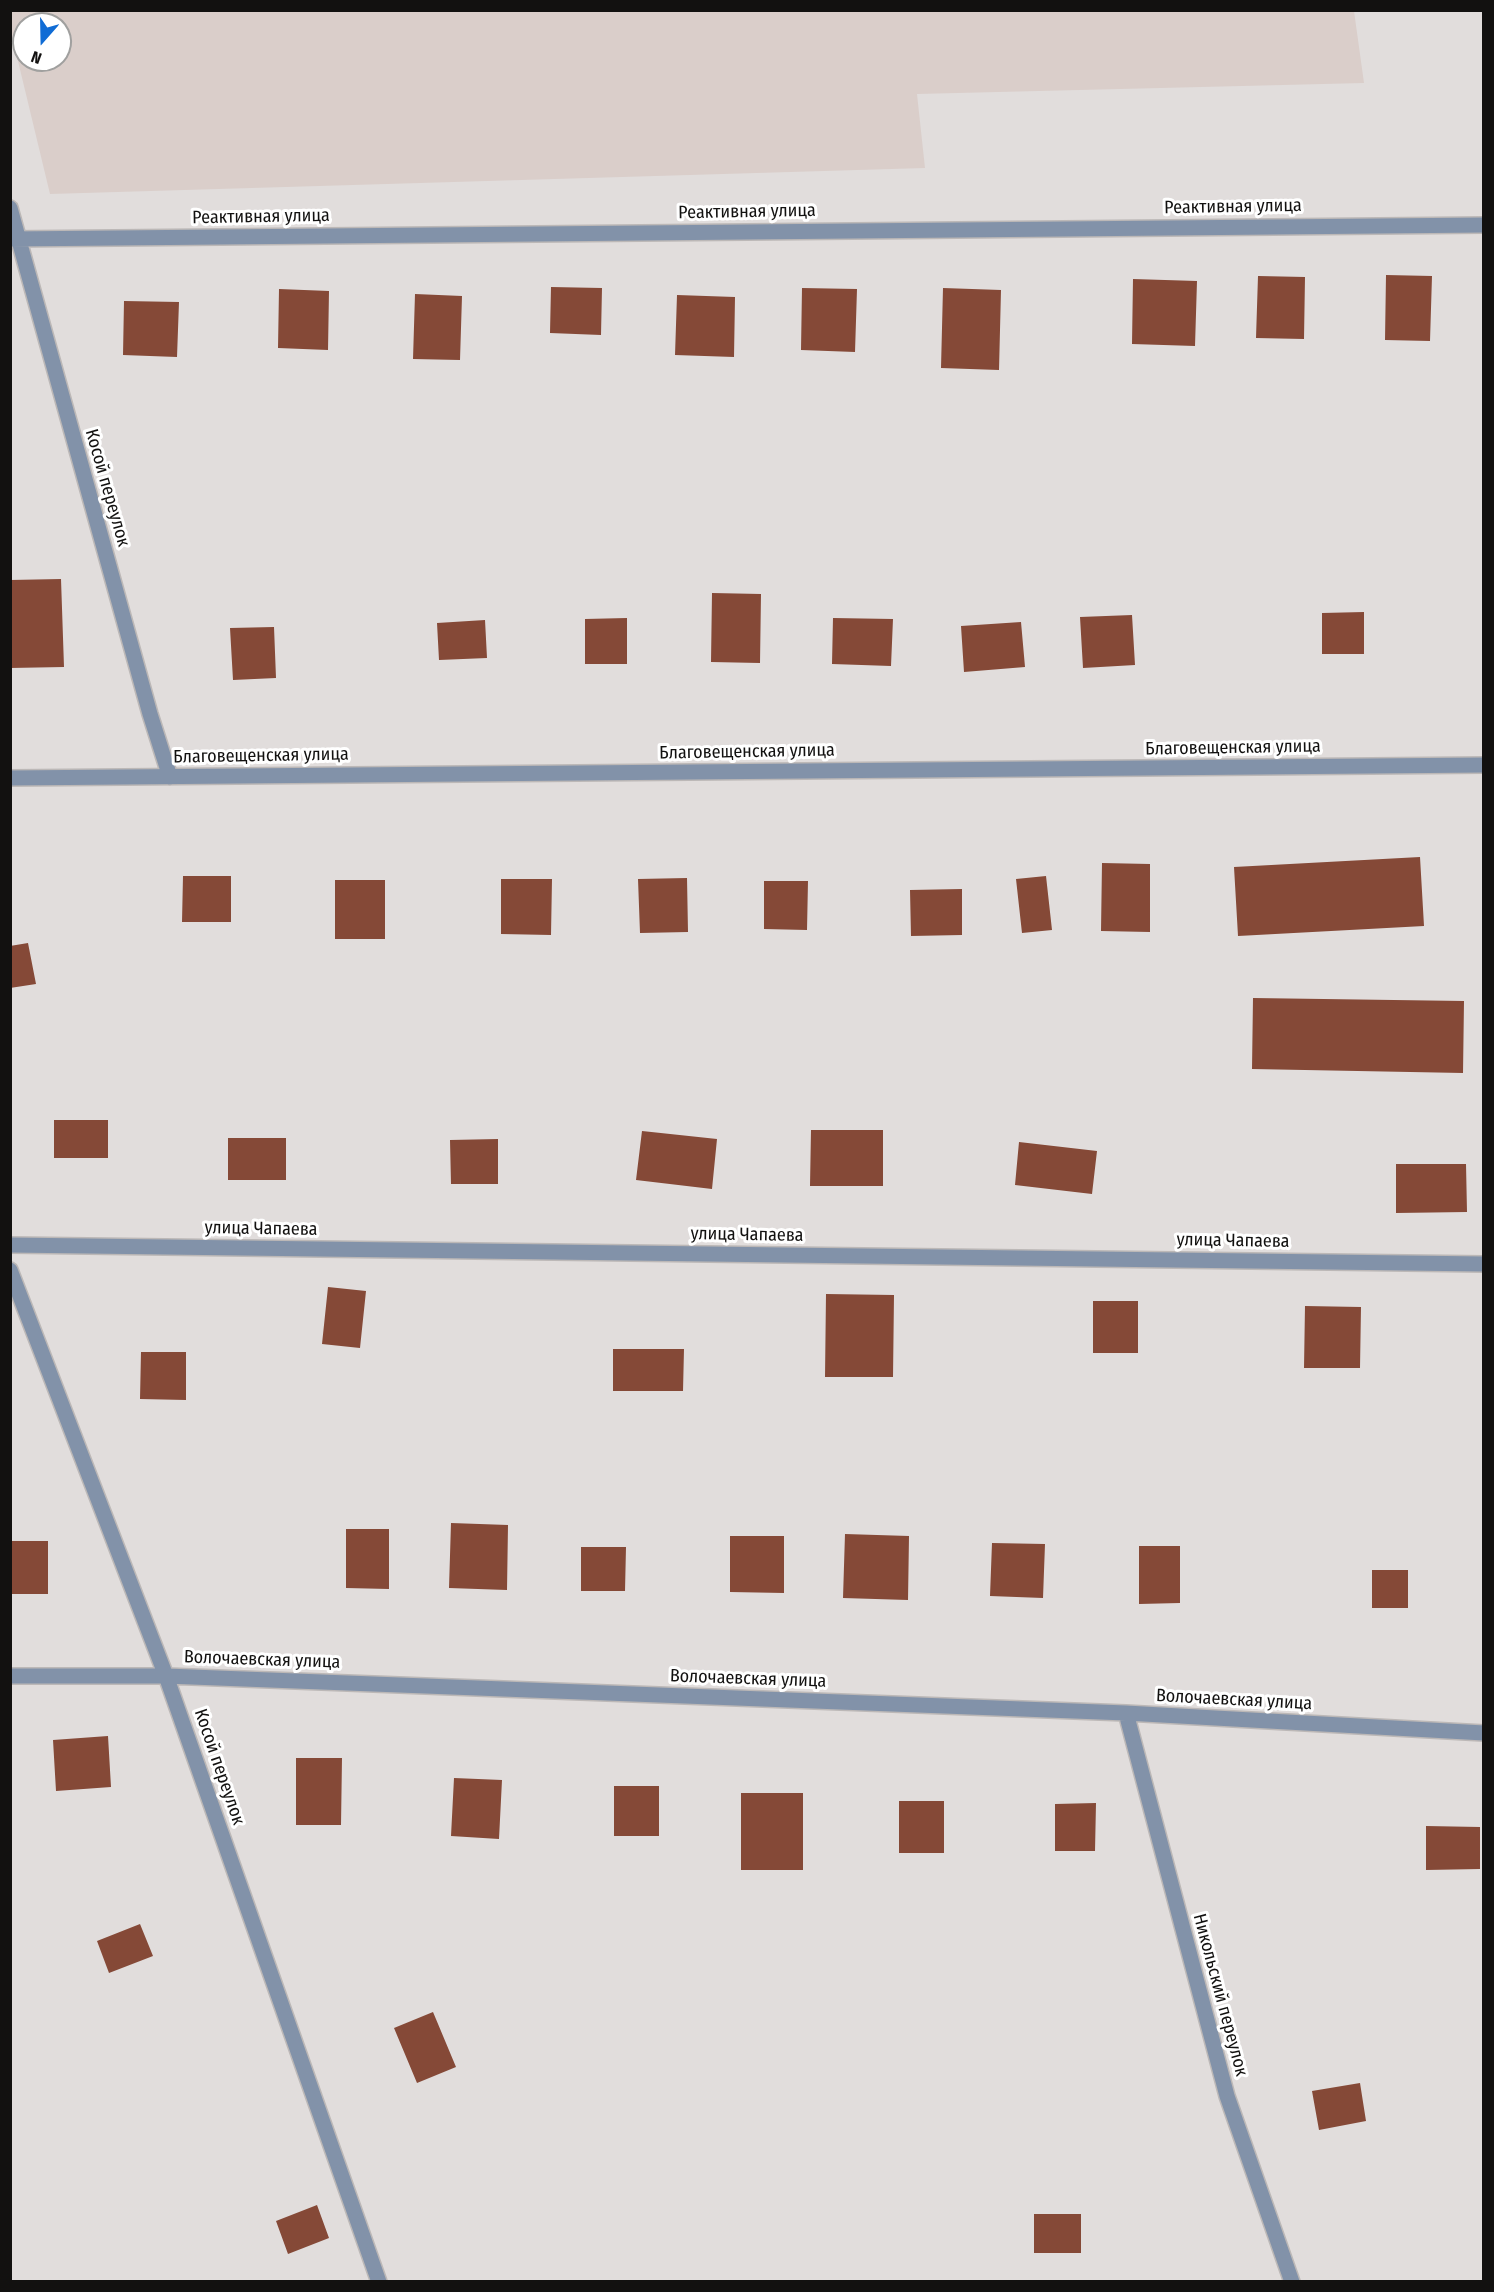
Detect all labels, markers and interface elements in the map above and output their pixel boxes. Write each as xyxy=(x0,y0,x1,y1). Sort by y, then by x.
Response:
north arrow xyxy=(12,12,72,72)
text: N xyxy=(29,47,44,68)
street label: Реактивная улица xyxy=(1164,195,1302,219)
street label: Реактивная улица xyxy=(678,200,816,224)
street label: Реактивная улица xyxy=(192,205,330,229)
street label: Косой переулок xyxy=(80,427,134,549)
street label: Благовещенская улица xyxy=(1145,736,1321,760)
street label: Благовещенская улица xyxy=(659,740,835,764)
street label: Благовещенская улица xyxy=(173,744,349,768)
street label: улица Чапаева xyxy=(204,1217,318,1241)
street label: улица Чапаева xyxy=(690,1223,804,1247)
street label: улица Чапаева xyxy=(1176,1229,1290,1253)
street label: Волочаевская улица xyxy=(183,1646,341,1674)
street label: Волочаевская улица xyxy=(669,1665,827,1693)
street label: Волочаевская улица xyxy=(1155,1685,1313,1715)
street label: Косой переулок xyxy=(189,1706,249,1828)
street label: Никольский переулок xyxy=(1188,1911,1252,2079)

